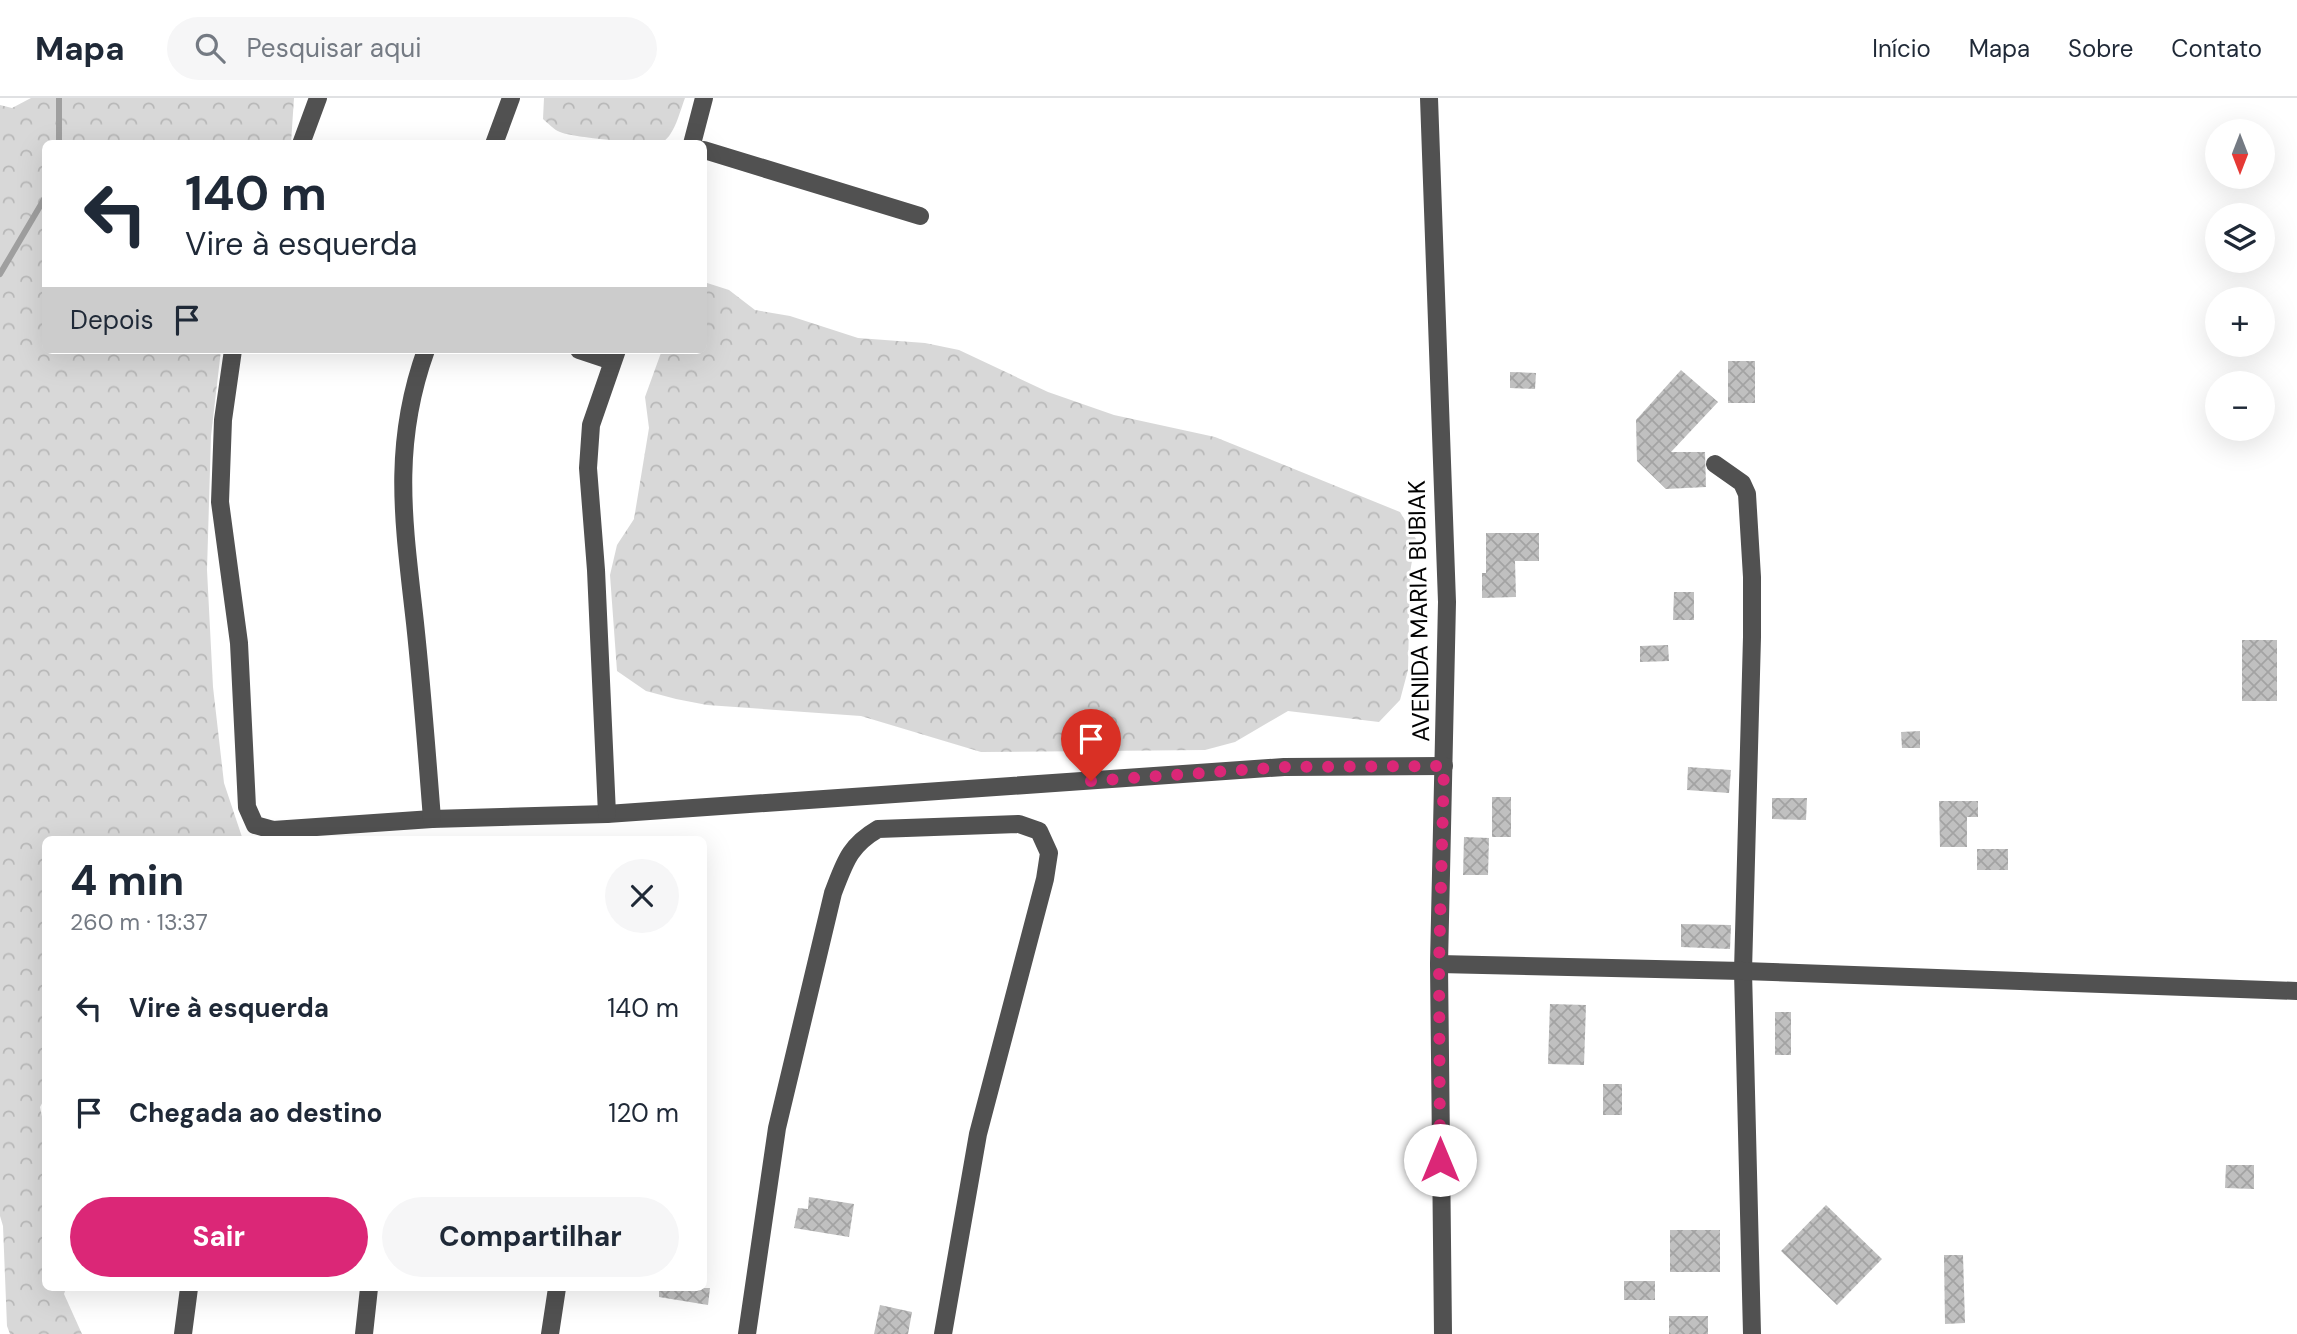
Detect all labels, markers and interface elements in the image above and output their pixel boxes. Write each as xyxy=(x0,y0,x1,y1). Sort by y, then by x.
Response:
search box xyxy=(167,17,657,80)
text: Mapa xyxy=(35,27,125,70)
icon: search xyxy=(191,29,229,67)
text: Pesquisar aqui xyxy=(247,31,421,65)
text: Início xyxy=(1872,33,1931,64)
text: Mapa xyxy=(1969,33,2030,64)
text: Sobre xyxy=(2068,33,2133,64)
text: Contato xyxy=(2171,33,2262,64)
north arrow xyxy=(2205,119,2275,189)
map controls xyxy=(2205,119,2275,441)
text: 140 m xyxy=(185,161,327,225)
icon: left xyxy=(70,168,161,259)
button: layers xyxy=(2205,203,2275,273)
text: Vire à esquerda xyxy=(185,223,417,265)
button: + xyxy=(2205,287,2275,357)
icon: arrive xyxy=(168,301,206,339)
text: Depois xyxy=(70,303,154,337)
button: − xyxy=(2205,371,2275,441)
street label: AVENIDA MARIA BUBIAK xyxy=(1401,480,1436,742)
pin xyxy=(1061,709,1121,781)
icon: arrive xyxy=(1072,720,1110,758)
text: 4 min xyxy=(70,853,184,908)
button: close xyxy=(605,859,679,933)
text: 260 m · 13:37 xyxy=(70,907,208,937)
icon: left xyxy=(70,989,108,1027)
text: Vire à esquerda xyxy=(129,991,329,1025)
text: 140 m xyxy=(607,991,679,1025)
icon: arrive xyxy=(70,1094,108,1132)
text: Chegada ao destino xyxy=(129,1096,382,1130)
text: 120 m xyxy=(608,1096,679,1130)
position arrow xyxy=(1403,1123,1477,1197)
button: Sair xyxy=(70,1197,368,1277)
button: Compartilhar xyxy=(382,1197,679,1277)

